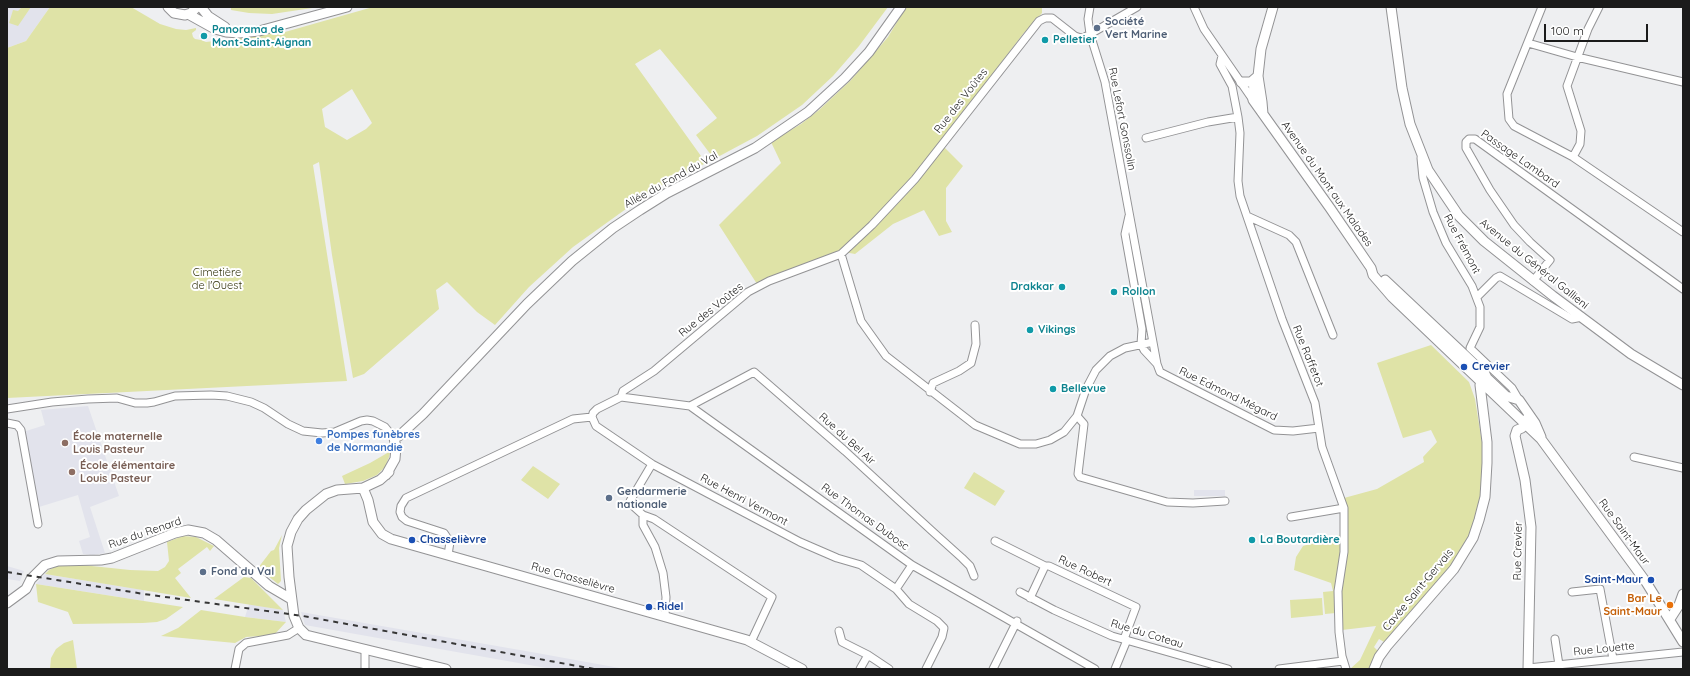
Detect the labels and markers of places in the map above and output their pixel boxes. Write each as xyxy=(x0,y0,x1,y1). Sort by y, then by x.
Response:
place label: Société Vert Marine xyxy=(1105,15,1167,41)
place label: Panorama de Mont-Saint-Aignan xyxy=(212,23,311,49)
marker: Société Vert Marine xyxy=(1092,23,1102,33)
marker: Panorama de Mont-Saint-Aignan xyxy=(199,31,209,41)
place label: Pelletier xyxy=(1053,33,1097,47)
marker: Pelletier xyxy=(1040,35,1050,45)
place label: Drakkar xyxy=(1010,280,1054,294)
marker: Drakkar xyxy=(1057,282,1067,292)
place label: Rollon xyxy=(1122,285,1156,299)
marker: Rollon xyxy=(1109,287,1119,297)
place label: Vikings xyxy=(1038,323,1076,337)
marker: Vikings xyxy=(1025,325,1035,335)
place label: Crevier xyxy=(1472,360,1510,374)
marker: Crevier xyxy=(1459,362,1469,372)
place label: Bellevue xyxy=(1061,382,1106,396)
marker: Bellevue xyxy=(1048,384,1058,394)
place label: Pompes funèbres de Normandie xyxy=(327,428,420,454)
place label: École maternelle Louis Pasteur xyxy=(73,430,162,456)
marker: Pompes funèbres de Normandie xyxy=(314,436,324,446)
marker: École maternelle Louis Pasteur xyxy=(60,438,70,448)
place label: École élémentaire Louis Pasteur xyxy=(80,459,175,485)
marker: École élémentaire Louis Pasteur xyxy=(67,467,77,477)
place label: Gendarmerie nationale xyxy=(617,485,687,511)
marker: Gendarmerie nationale xyxy=(604,493,614,503)
place label: Chasselièvre xyxy=(420,533,487,547)
place label: La Boutardière xyxy=(1260,533,1340,547)
marker: Chasselièvre xyxy=(407,535,417,545)
marker: La Boutardière xyxy=(1247,535,1257,545)
place label: Fond du Val xyxy=(211,565,274,579)
marker: Fond du Val xyxy=(198,567,208,577)
place label: Saint-Maur xyxy=(1584,573,1643,587)
marker: Saint-Maur xyxy=(1646,575,1656,585)
place label: Bar Le Saint-Maur xyxy=(1603,592,1662,618)
place label: Ridel xyxy=(657,600,684,614)
marker: Bar Le Saint-Maur xyxy=(1665,600,1675,610)
marker: Ridel xyxy=(644,602,654,612)

